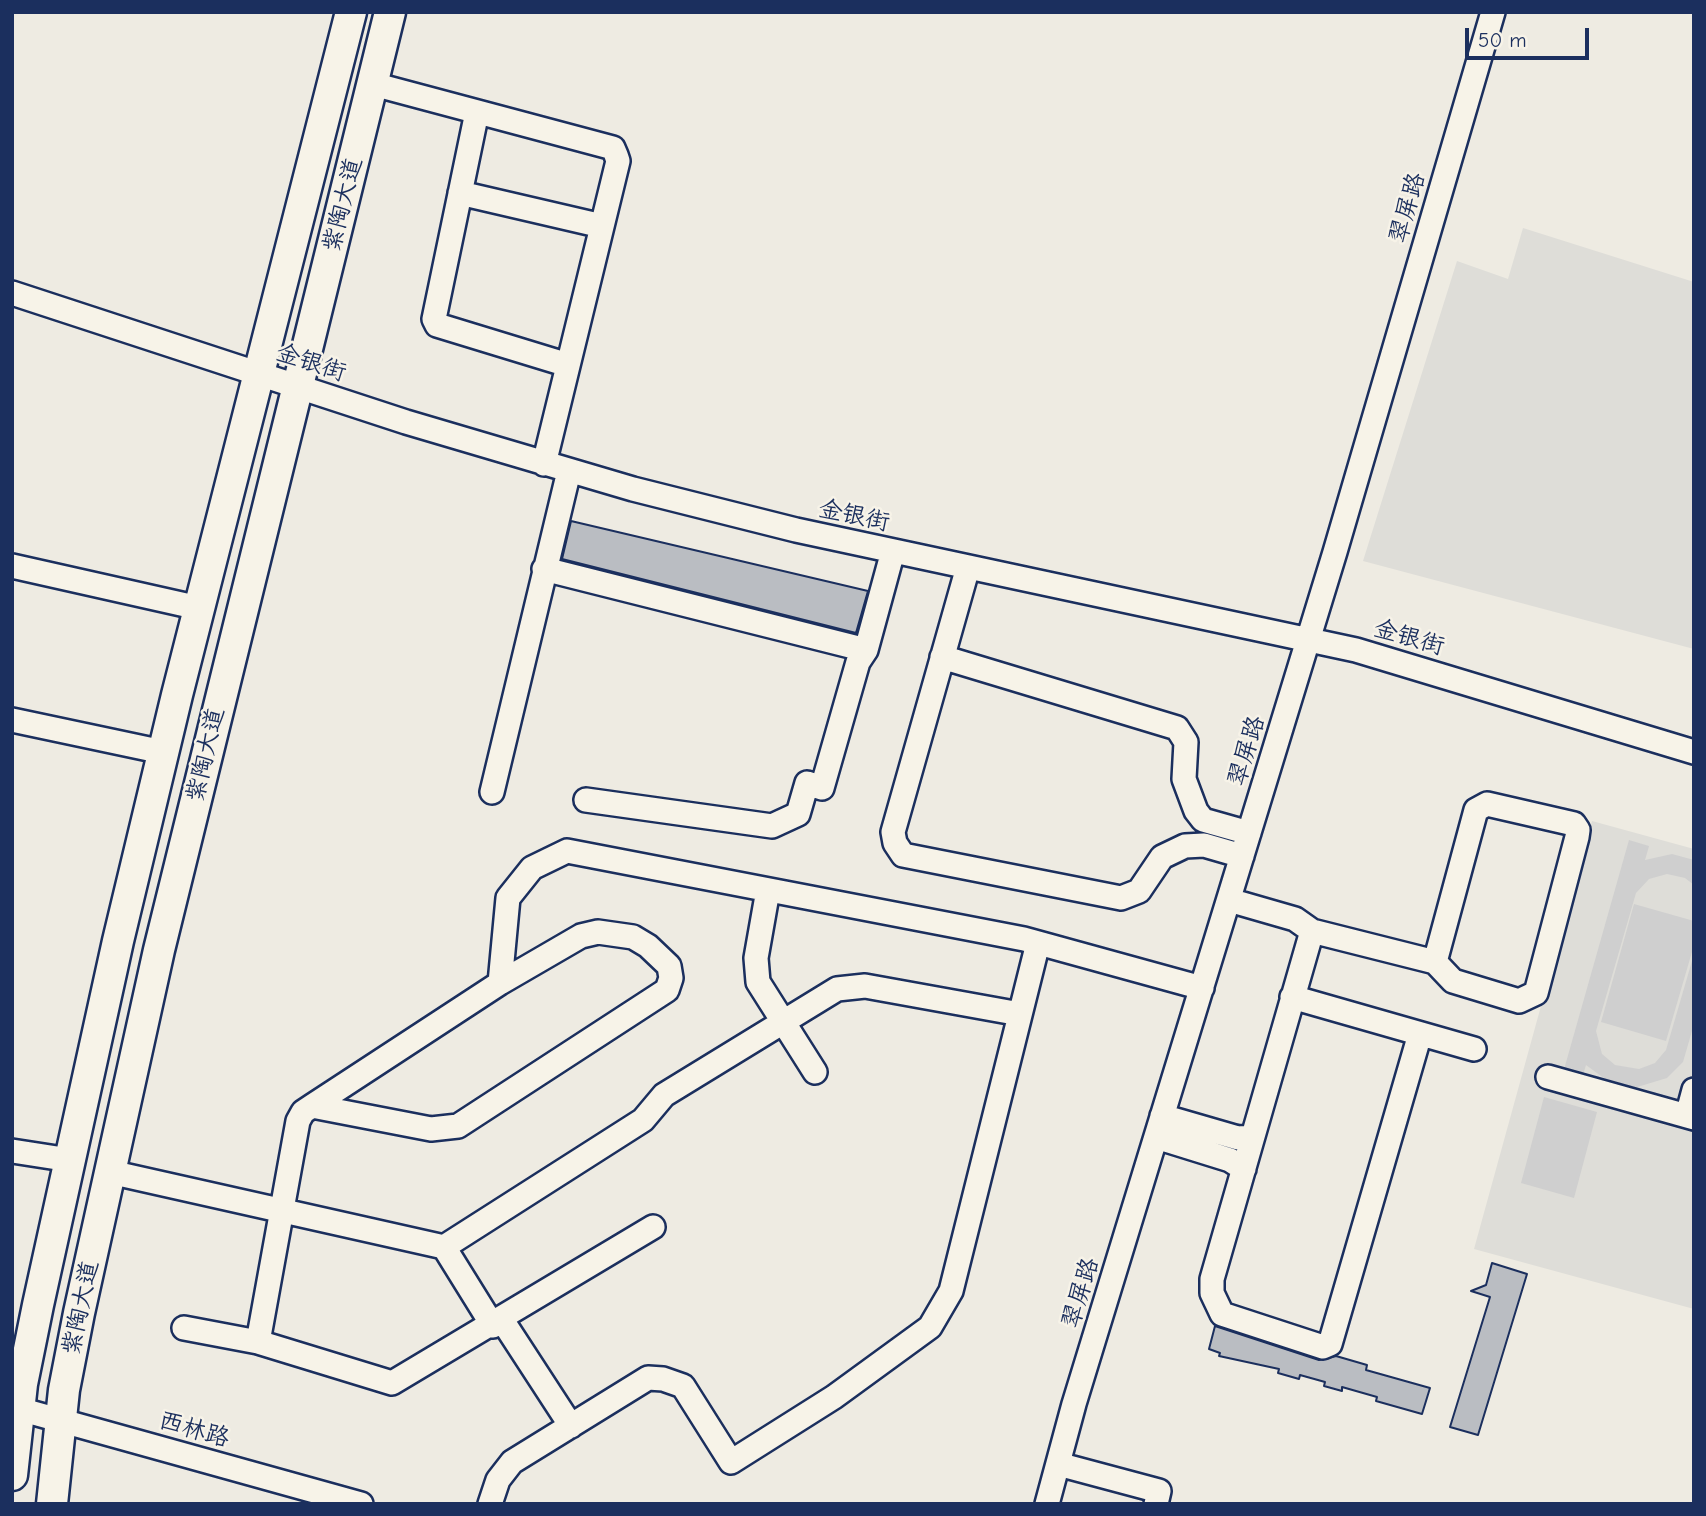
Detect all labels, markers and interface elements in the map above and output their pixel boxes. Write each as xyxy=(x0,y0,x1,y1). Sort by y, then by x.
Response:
scale bar xyxy=(1468,14,1592,58)
text: 50 m xyxy=(1478,28,1527,52)
street label: 紫陶大道 xyxy=(317,155,369,255)
street label: 翠屏路 xyxy=(1384,169,1432,247)
street label: 金银街 xyxy=(272,338,350,388)
street label: 金银街 xyxy=(816,494,892,538)
street label: 金银街 xyxy=(1370,614,1448,662)
street label: 紫陶大道 xyxy=(181,705,231,805)
street label: 翠屏路 xyxy=(1223,712,1271,790)
street label: 翠屏路 xyxy=(1057,1254,1105,1332)
street label: 紫陶大道 xyxy=(57,1258,105,1358)
street label: 西林路 xyxy=(155,1406,233,1454)

